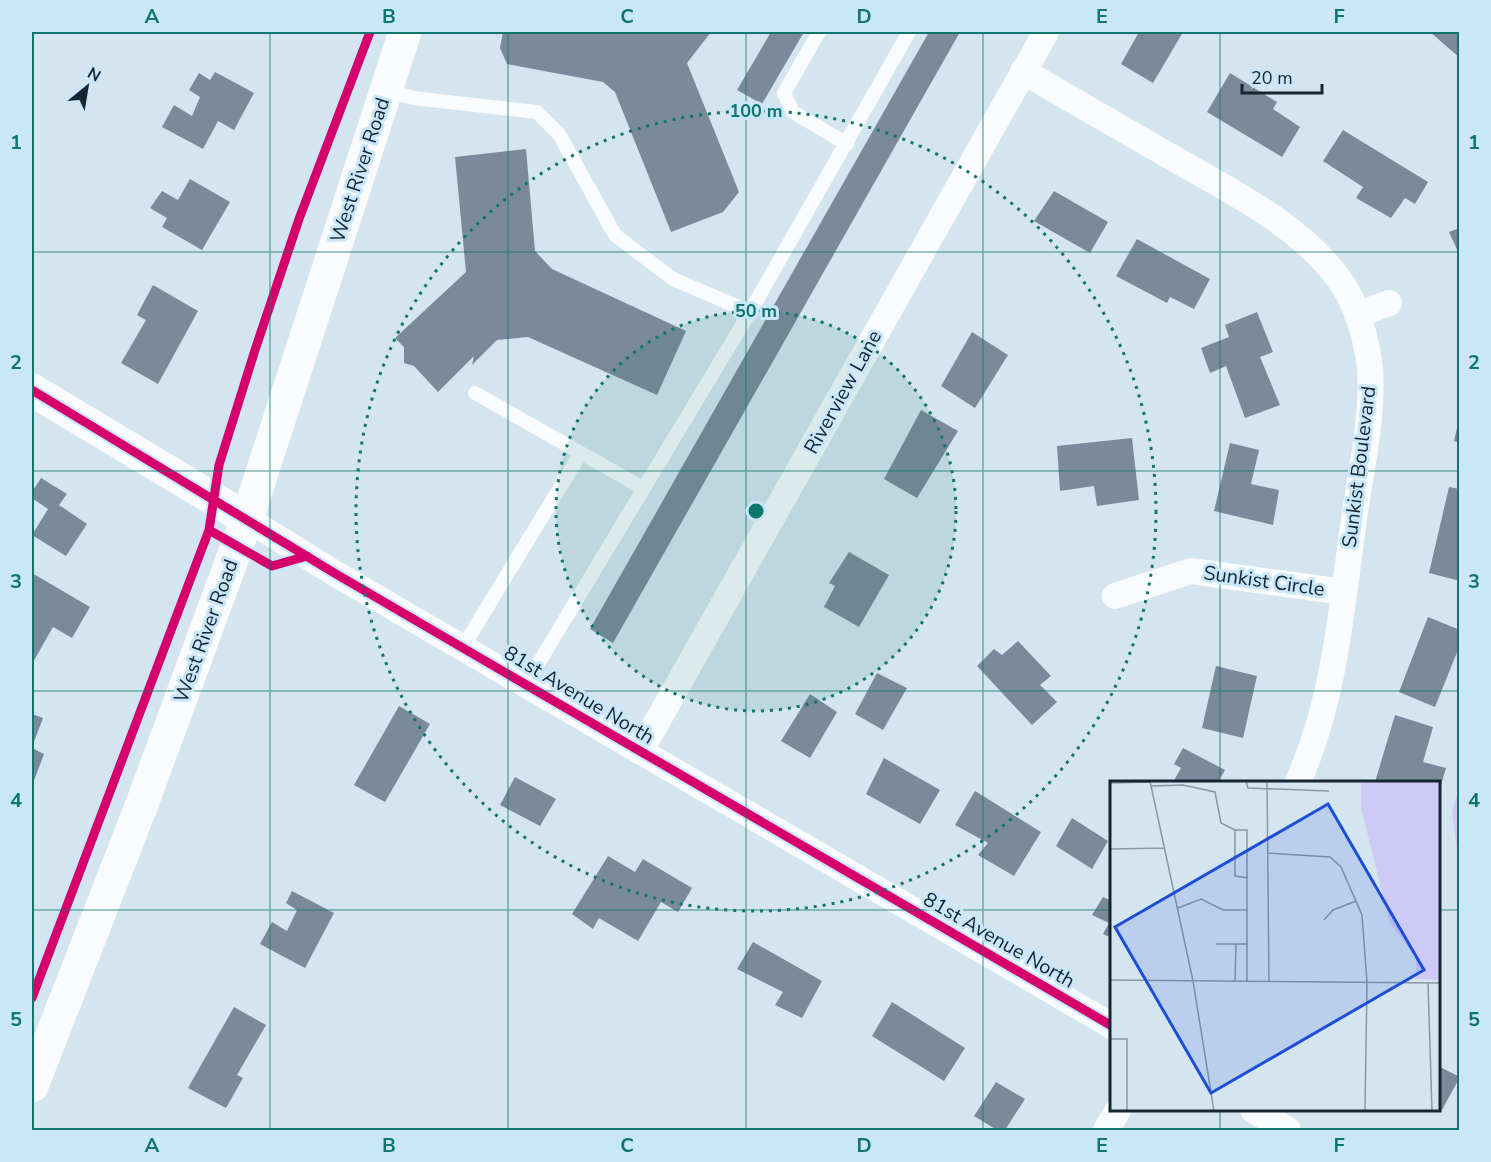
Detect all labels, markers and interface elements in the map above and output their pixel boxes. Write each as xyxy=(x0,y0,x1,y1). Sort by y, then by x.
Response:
text: A xyxy=(145,3,160,30)
text: B xyxy=(382,3,396,30)
text: C xyxy=(620,3,634,30)
text: D xyxy=(856,3,872,30)
text: E xyxy=(1096,3,1108,30)
text: F xyxy=(1333,3,1345,30)
north arrow xyxy=(57,57,117,117)
scale bar xyxy=(1242,57,1322,95)
text: N xyxy=(83,62,105,87)
text: 20 m xyxy=(1251,66,1293,90)
street label: West River Road xyxy=(324,94,396,246)
text: 100 m xyxy=(729,99,783,123)
text: 1 xyxy=(10,129,22,156)
text: 1 xyxy=(1468,129,1480,156)
text: 50 m xyxy=(735,299,777,323)
street label: Riverview Lane xyxy=(798,325,888,459)
text: 2 xyxy=(10,349,22,376)
text: 2 xyxy=(1468,349,1480,376)
street label: Sunkist Boulevard xyxy=(1336,385,1382,549)
centre of rings xyxy=(746,501,766,521)
street label: West River Road xyxy=(168,556,244,706)
street label: Sunkist Circle xyxy=(1202,559,1326,603)
text: 3 xyxy=(10,568,22,595)
text: 3 xyxy=(1468,568,1480,595)
street label: 81st Avenue North xyxy=(499,639,659,751)
inset map xyxy=(1110,781,1440,1111)
text: 4 xyxy=(10,787,22,814)
text: 4 xyxy=(1468,787,1480,814)
street label: 81st Avenue North xyxy=(918,886,1080,994)
text: 5 xyxy=(10,1006,22,1033)
text: 5 xyxy=(1468,1006,1480,1033)
text: A xyxy=(145,1132,160,1159)
text: B xyxy=(382,1132,396,1159)
text: C xyxy=(620,1132,634,1159)
text: D xyxy=(856,1132,872,1159)
text: E xyxy=(1096,1132,1108,1159)
text: F xyxy=(1333,1132,1345,1159)

